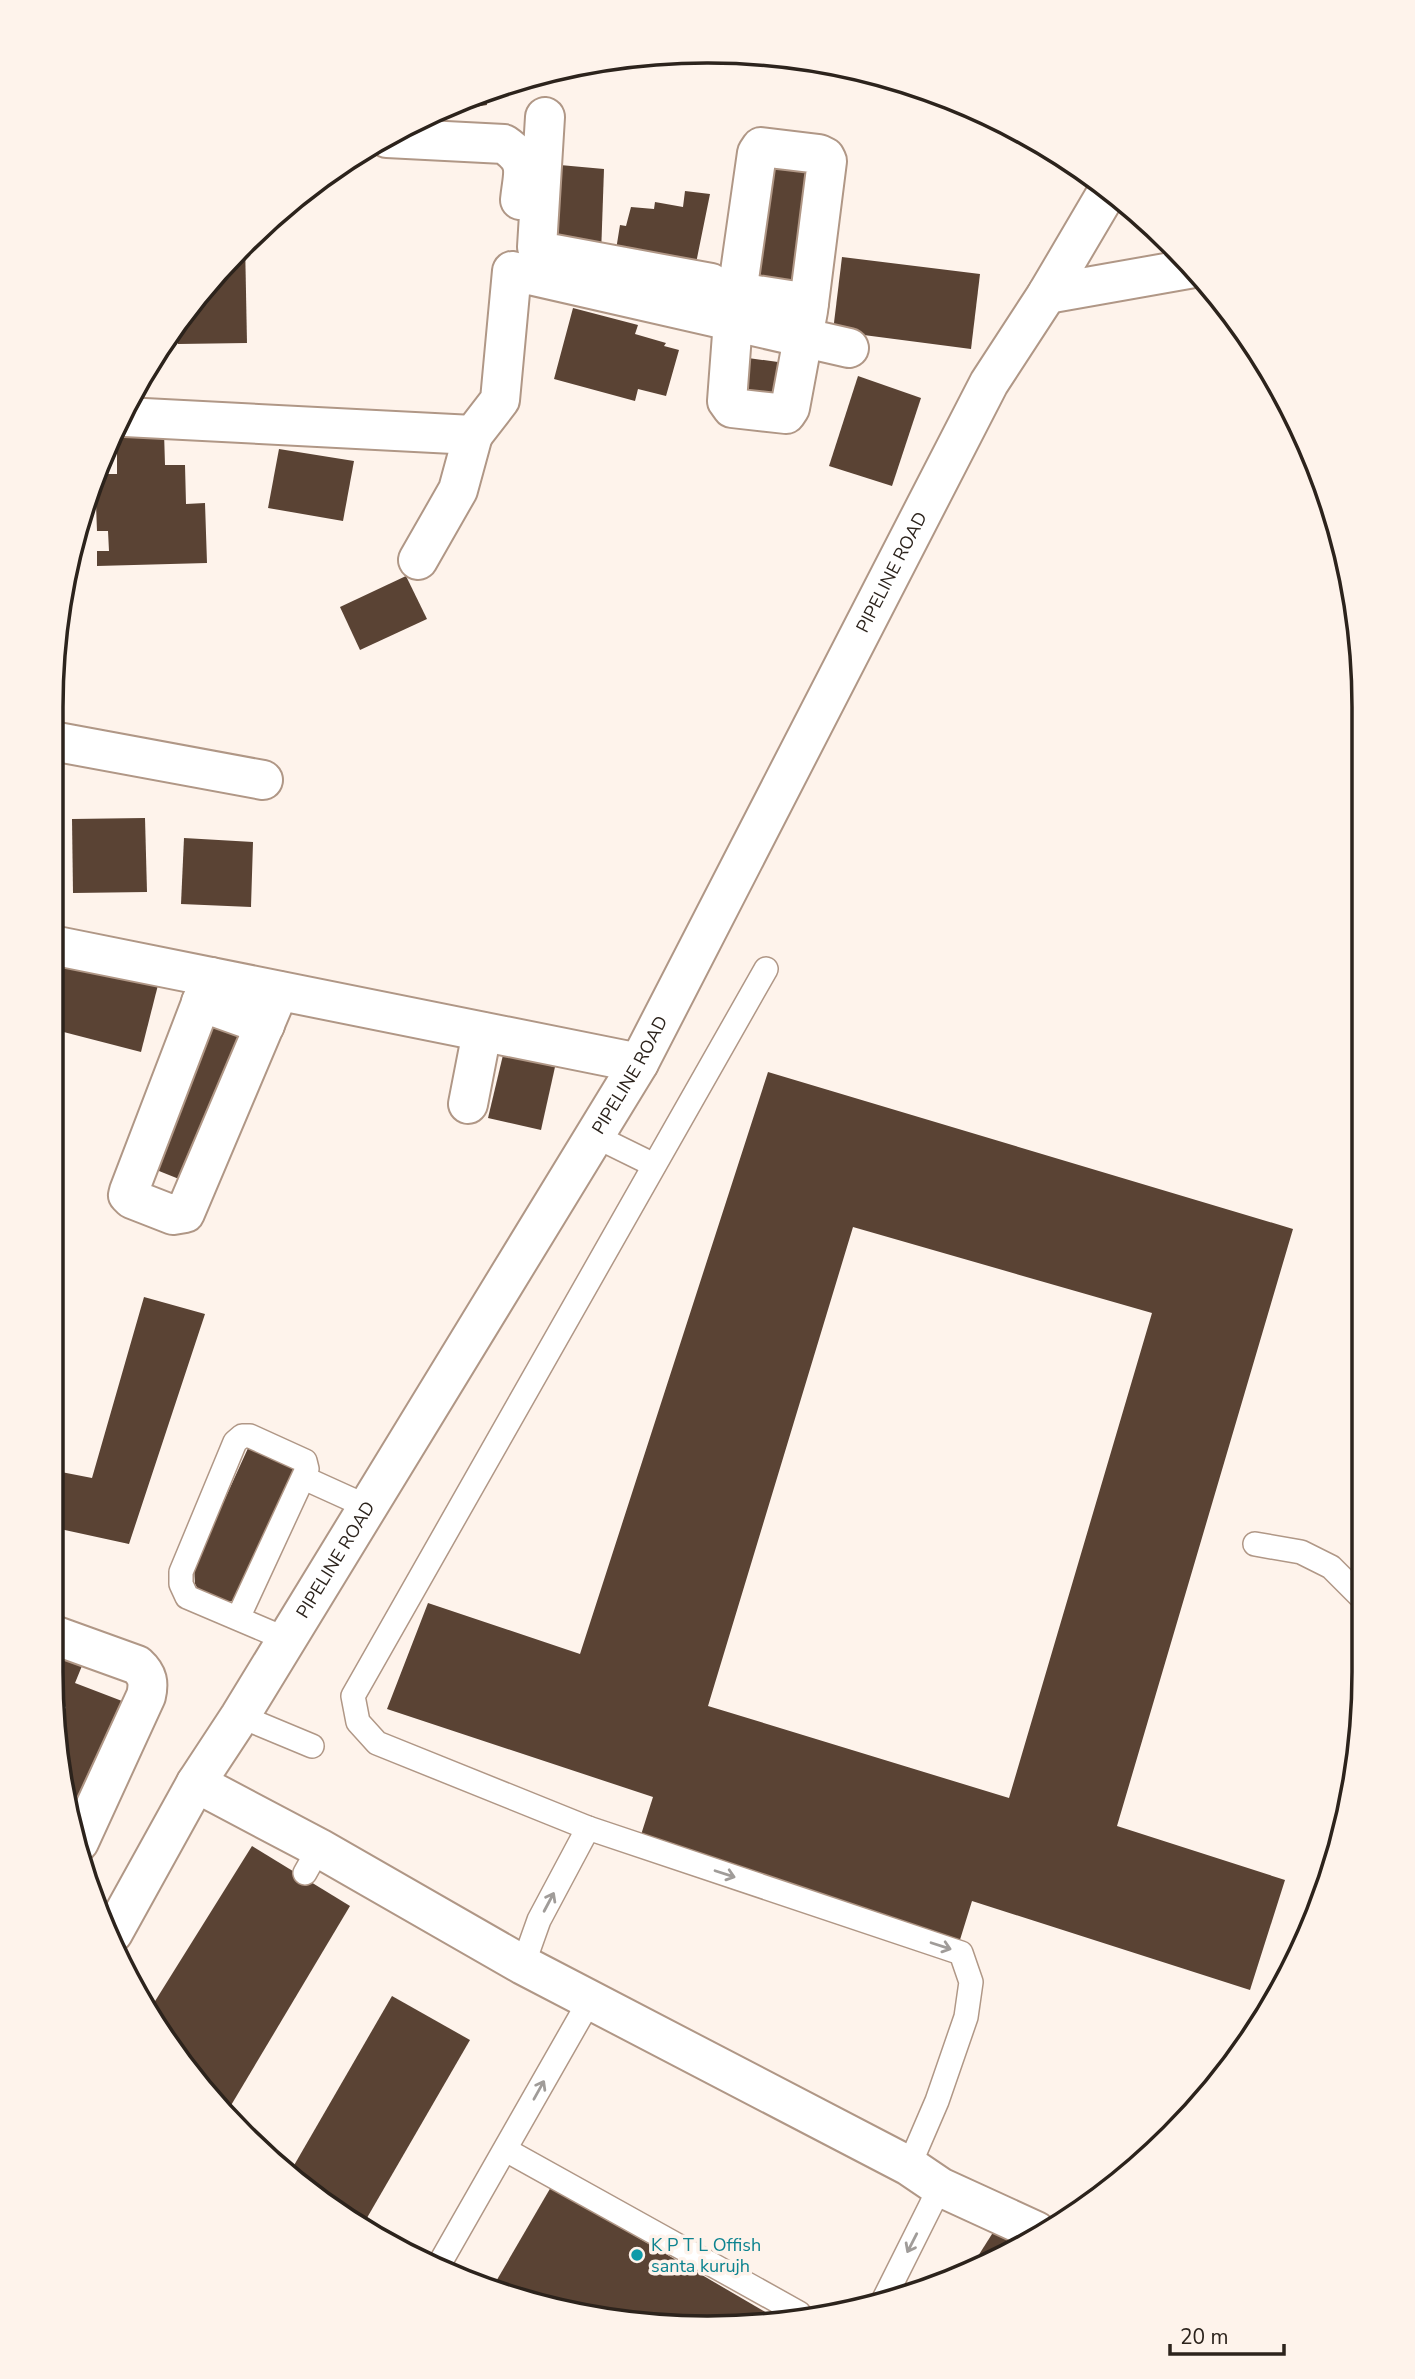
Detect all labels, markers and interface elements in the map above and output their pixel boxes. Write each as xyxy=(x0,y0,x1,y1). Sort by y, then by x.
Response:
street label: PIPELINE ROAD xyxy=(851,508,933,637)
street label: PIPELINE ROAD xyxy=(586,1012,673,1139)
street label: PIPELINE ROAD xyxy=(291,1497,380,1623)
one-way arrow xyxy=(714,1868,736,1881)
one-way arrow xyxy=(543,1892,556,1913)
one-way arrow xyxy=(929,1941,951,1953)
one-way arrow xyxy=(533,2080,546,2101)
one-way arrow xyxy=(904,2232,918,2253)
place label: K P T L Offish santa kurujh xyxy=(651,2233,761,2278)
marker: K P T L Offish santa kurujh xyxy=(629,2247,645,2263)
scale bar xyxy=(1170,2312,1284,2356)
text: 20 m xyxy=(1180,2323,1229,2351)

